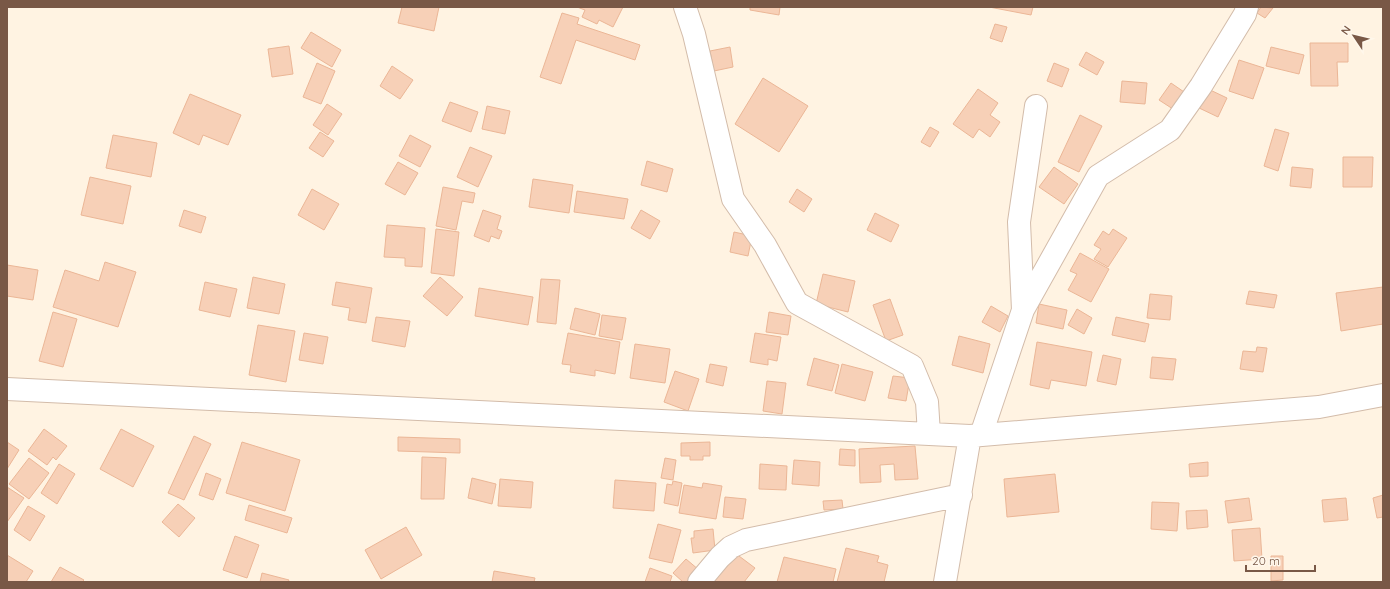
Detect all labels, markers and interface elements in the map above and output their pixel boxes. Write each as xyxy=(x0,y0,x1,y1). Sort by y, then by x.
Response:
north arrow xyxy=(1334,16,1374,56)
text: N xyxy=(1338,23,1354,38)
scale bar xyxy=(1246,547,1315,573)
text: 20 m xyxy=(1252,553,1280,568)

